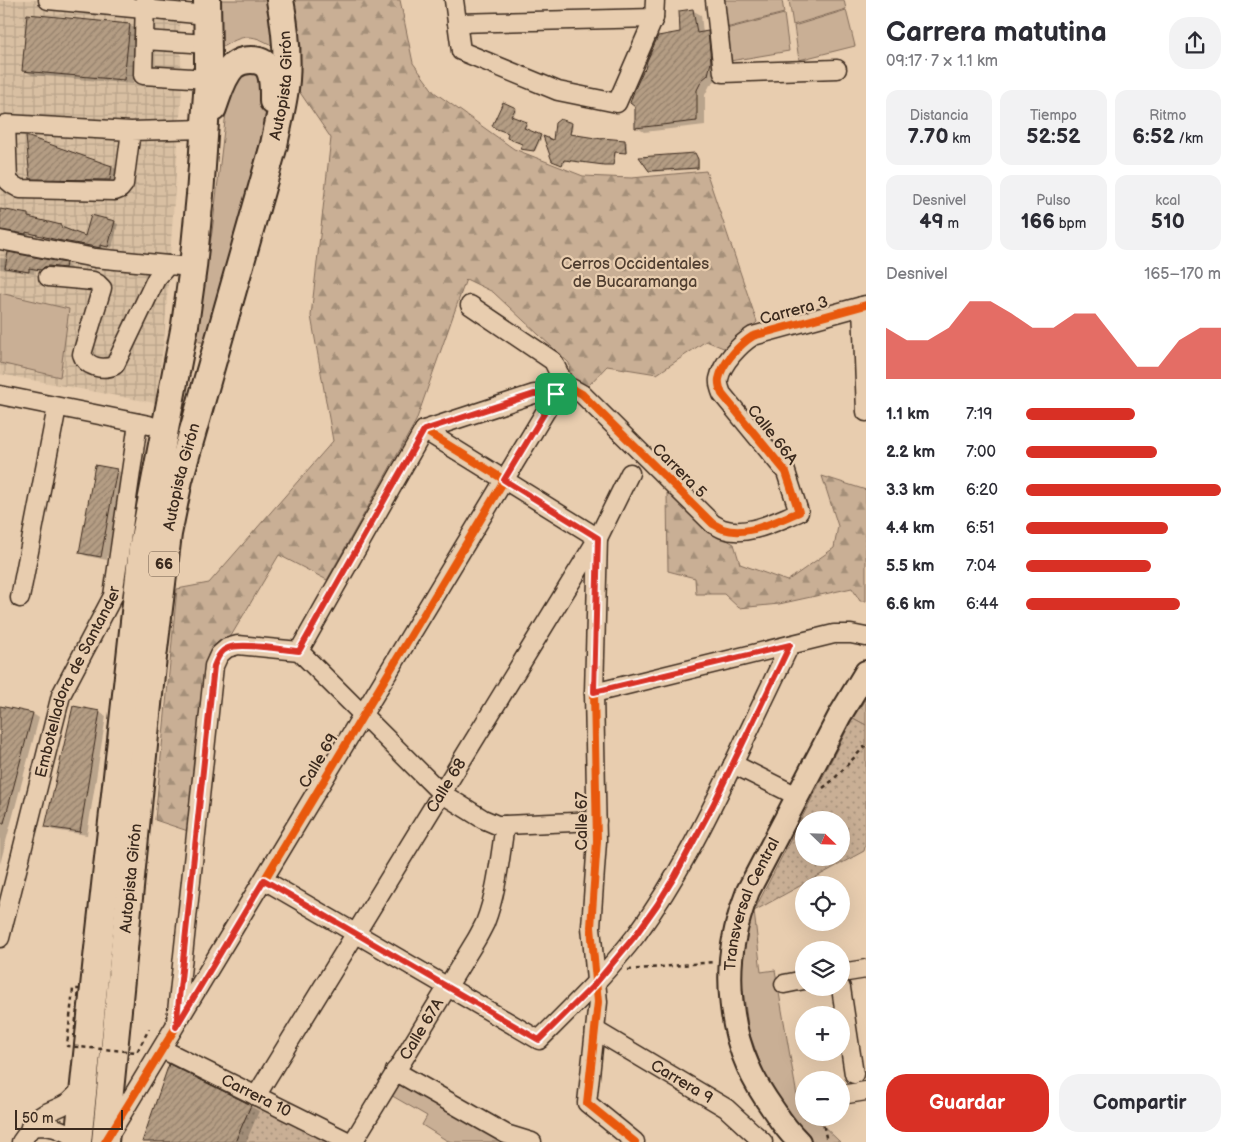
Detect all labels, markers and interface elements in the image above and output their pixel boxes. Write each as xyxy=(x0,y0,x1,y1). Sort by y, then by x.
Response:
text: Carrera matutina xyxy=(886,16,1107,49)
button: share xyxy=(1169,17,1221,69)
street label: Autopista Girón xyxy=(266,30,296,142)
text: 09:17 · 7 × 1.1 km xyxy=(886,52,998,71)
text: Distancia xyxy=(910,107,969,124)
text: Tiempo xyxy=(1030,107,1077,124)
text: Ritmo xyxy=(1149,107,1186,124)
text: 7.70 xyxy=(908,124,949,149)
text: 52:52 xyxy=(1026,124,1081,149)
text: 6:52 xyxy=(1132,124,1175,149)
text: km xyxy=(949,130,971,147)
text: /km xyxy=(1175,130,1203,147)
text: Desnivel xyxy=(912,192,966,209)
text: Pulso xyxy=(1036,192,1071,209)
text: kcal xyxy=(1155,192,1180,209)
text: 49 xyxy=(919,209,944,234)
text: 166 xyxy=(1021,209,1055,234)
text: 510 xyxy=(1151,209,1185,234)
text: m xyxy=(944,215,959,232)
text: bpm xyxy=(1055,215,1086,232)
park label: Cerros Occidentales de Bucaramanga xyxy=(561,255,709,292)
text: Desnivel xyxy=(886,265,948,284)
text: 165–170 m xyxy=(1144,265,1221,284)
street label: Carrera 3 xyxy=(758,293,830,329)
pin xyxy=(535,373,577,415)
icon: arrive xyxy=(542,380,570,408)
street label: Calle 66A xyxy=(743,401,801,469)
text: 1.1 km xyxy=(886,405,929,424)
text: 7:19 xyxy=(966,405,993,424)
street label: Autopista Girón xyxy=(159,421,204,532)
street label: Carrera 5 xyxy=(648,440,710,502)
text: 2.2 km xyxy=(886,443,935,462)
text: 7:00 xyxy=(966,443,996,462)
text: 3.3 km xyxy=(886,481,935,500)
text: 6:20 xyxy=(966,481,998,500)
text: 4.4 km xyxy=(886,519,935,538)
text: 6:51 xyxy=(966,519,994,538)
road number: 66 xyxy=(149,552,179,576)
text: 5.5 km xyxy=(886,557,934,576)
text: 7:04 xyxy=(966,557,996,576)
street label: Embotelladora de Santander xyxy=(31,585,124,780)
text: 6.6 km xyxy=(886,595,935,614)
text: 6:44 xyxy=(966,595,999,614)
street label: Calle 69 xyxy=(295,730,343,792)
street label: Calle 68 xyxy=(422,755,470,816)
street label: Calle 67 xyxy=(573,791,592,850)
north arrow xyxy=(795,811,850,866)
map controls xyxy=(795,811,850,1126)
street label: Autopista Girón xyxy=(116,822,146,934)
street label: Transversal Central xyxy=(721,834,784,971)
button: locate xyxy=(795,876,850,931)
button: layers xyxy=(795,941,850,996)
street label: Calle 67A xyxy=(396,995,448,1064)
button: + xyxy=(795,1006,850,1061)
street label: Carrera 9 xyxy=(647,1056,716,1108)
street label: Carrera 10 xyxy=(218,1070,294,1121)
button: − xyxy=(795,1071,850,1126)
button: Guardar xyxy=(886,1074,1049,1132)
button: Compartir xyxy=(1059,1074,1221,1132)
scale bar xyxy=(15,1107,122,1130)
text: 50 m xyxy=(22,1110,54,1127)

